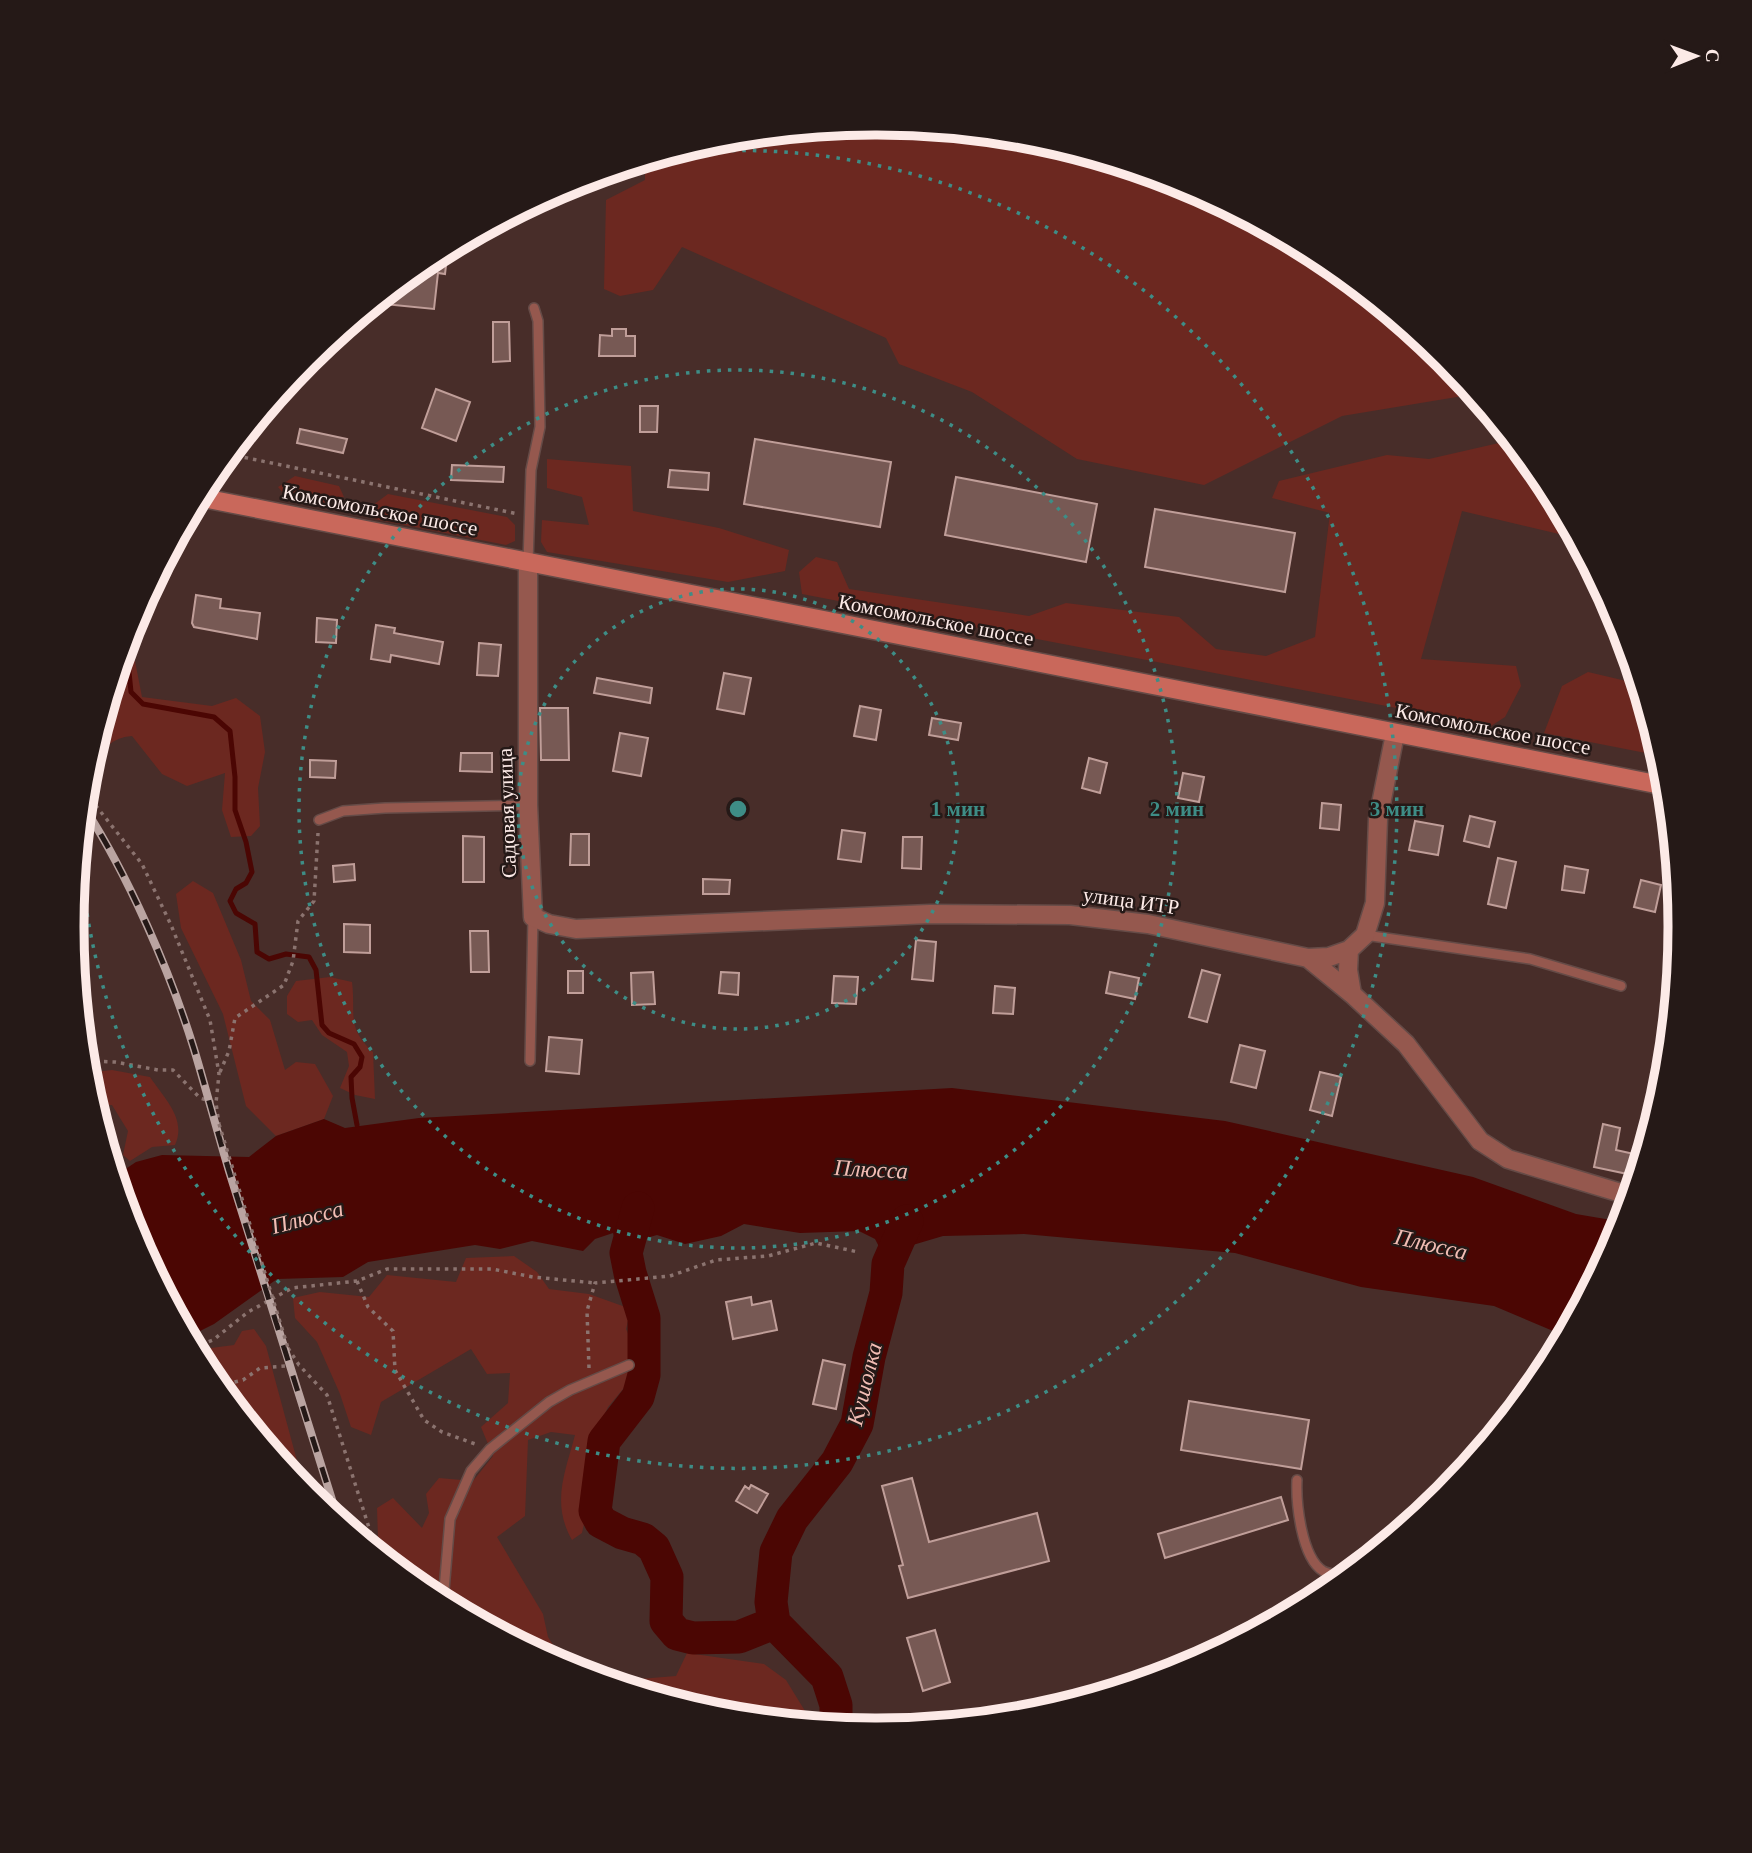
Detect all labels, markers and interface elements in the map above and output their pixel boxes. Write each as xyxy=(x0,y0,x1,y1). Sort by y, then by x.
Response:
north arrow xyxy=(1661,21,1731,91)
text: С xyxy=(1702,49,1723,63)
street label: Комсомольское шоссе xyxy=(280,479,480,541)
street label: Комсомольское шоссе xyxy=(836,589,1036,651)
street label: Комсомольское шоссе xyxy=(1393,698,1593,760)
street label: Садовая улица xyxy=(493,747,521,879)
centre of rings xyxy=(726,797,750,821)
text: 1 мин xyxy=(931,797,985,821)
text: 2 мин xyxy=(1150,797,1204,821)
text: 3 мин xyxy=(1370,797,1424,821)
street label: улица ИТР xyxy=(1081,882,1181,920)
water label: Плюсса xyxy=(832,1155,909,1184)
water label: Плюсса xyxy=(267,1196,346,1239)
water label: Плюсса xyxy=(1391,1224,1470,1265)
water label: Кушолка xyxy=(842,1340,887,1429)

